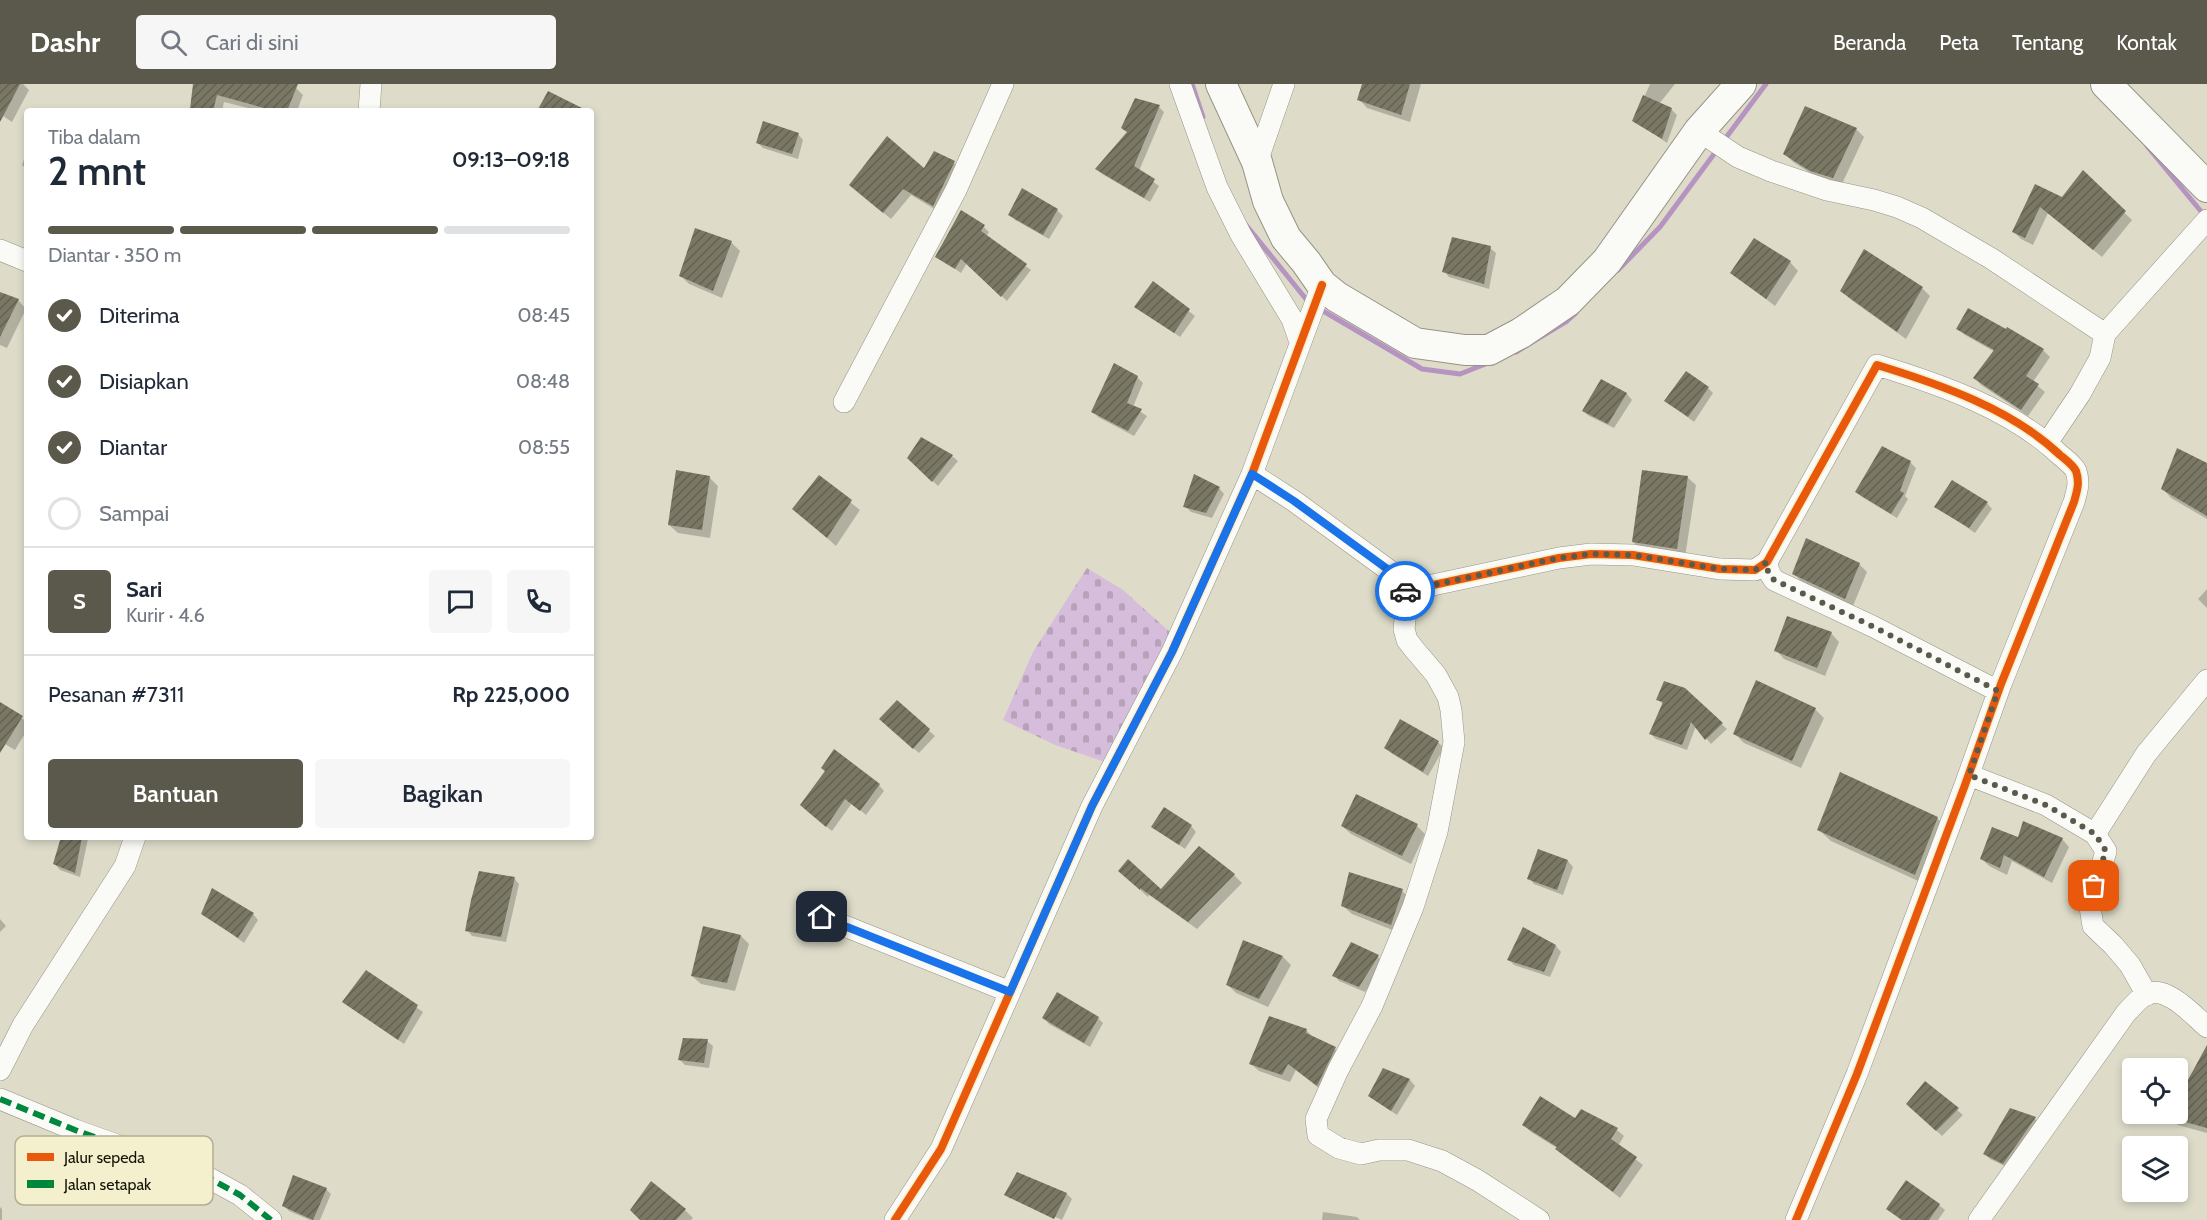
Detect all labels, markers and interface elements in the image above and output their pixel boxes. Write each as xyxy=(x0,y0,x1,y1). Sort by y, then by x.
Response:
search box xyxy=(136,15,556,69)
text: Dashr xyxy=(30,25,100,59)
icon: search xyxy=(157,26,190,59)
text: Cari di sini xyxy=(205,29,299,56)
text: Beranda xyxy=(1833,30,1906,55)
text: Peta xyxy=(1939,30,1979,55)
text: Tentang xyxy=(2012,30,2083,55)
text: Kontak xyxy=(2116,30,2177,55)
text: Tiba dalam xyxy=(48,125,140,149)
text: 09:13–09:18 xyxy=(452,146,570,173)
text: 2 mnt xyxy=(48,147,146,195)
text: Diantar · 350 m xyxy=(48,243,181,267)
icon: check xyxy=(48,299,81,332)
text: Diterima xyxy=(99,302,180,329)
text: 08:45 xyxy=(517,303,570,327)
icon: check xyxy=(48,365,81,398)
text: Disiapkan xyxy=(99,368,189,395)
text: 08:48 xyxy=(516,369,570,393)
icon: check xyxy=(48,431,81,464)
text: Diantar xyxy=(99,434,167,461)
text: 08:55 xyxy=(518,435,570,459)
text: Sampai xyxy=(99,500,169,527)
courier xyxy=(1375,561,1435,621)
button: chat xyxy=(429,570,492,633)
button: phone xyxy=(507,570,570,633)
icon: car xyxy=(1389,575,1422,608)
text: Sari xyxy=(126,576,162,603)
text: S xyxy=(73,588,86,615)
text: Kurir · 4.6 xyxy=(126,603,205,627)
text: Pesanan #7311 xyxy=(48,681,184,708)
text: Rp 225,000 xyxy=(452,681,570,708)
button: Bantuan xyxy=(48,759,303,828)
button: Bagikan xyxy=(315,759,570,828)
pin xyxy=(2068,860,2119,911)
icon: bag xyxy=(2077,869,2110,902)
pin xyxy=(796,891,847,942)
icon: home xyxy=(805,900,838,933)
map controls xyxy=(2122,1058,2188,1202)
button: locate xyxy=(2122,1058,2188,1124)
legend xyxy=(15,1136,213,1205)
button: layers xyxy=(2122,1136,2188,1202)
text: Jalur sepeda xyxy=(63,1148,145,1167)
text: Jalan setapak xyxy=(63,1175,152,1194)

